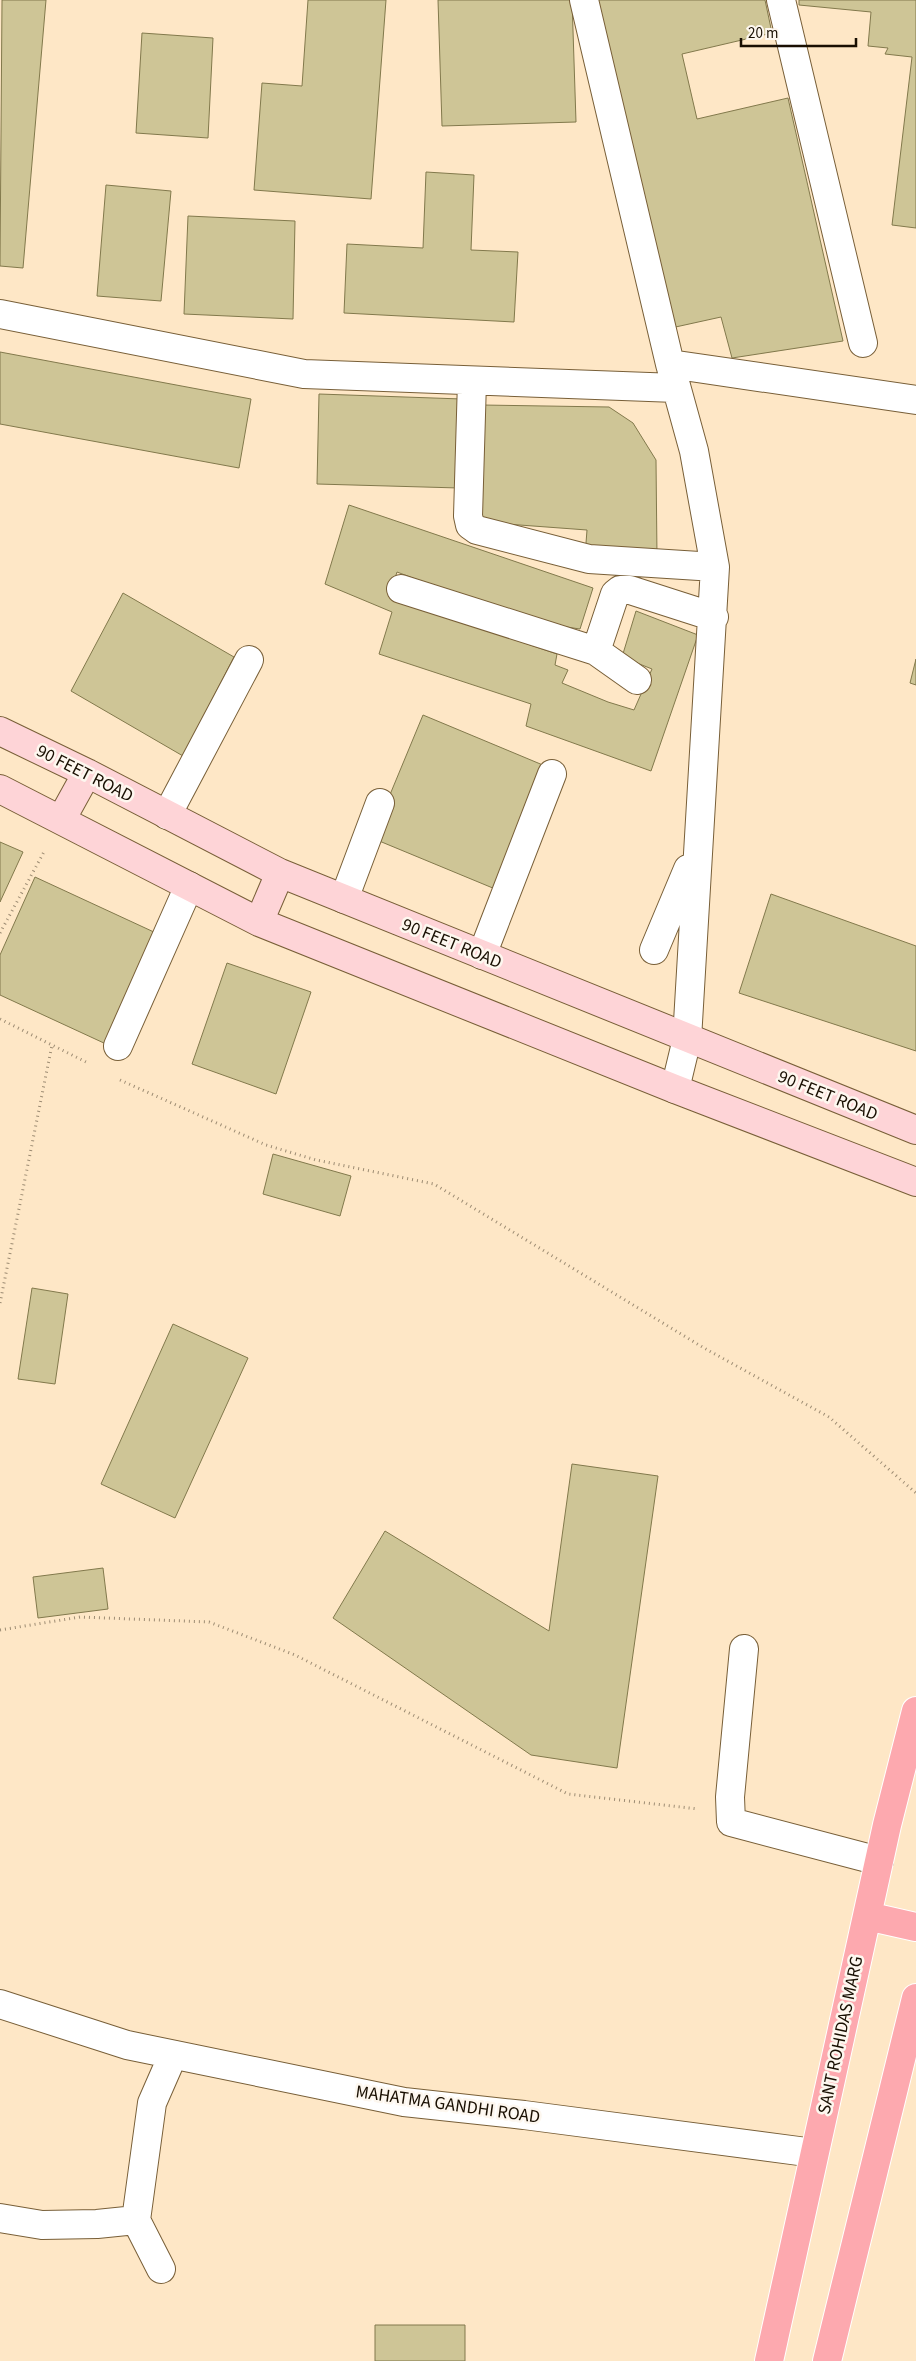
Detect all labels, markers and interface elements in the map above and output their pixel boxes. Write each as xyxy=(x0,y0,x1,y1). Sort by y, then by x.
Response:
scale bar xyxy=(741,15,856,47)
text: 20 m xyxy=(748,23,778,44)
street label: 90 FEET ROAD xyxy=(32,738,137,809)
street label: 90 FEET ROAD xyxy=(398,912,505,975)
street label: 90 FEET ROAD xyxy=(774,1064,881,1127)
street label: SANT ROHIDAS MARG xyxy=(812,1954,869,2116)
street label: MAHATMA GANDHI ROAD xyxy=(354,2079,542,2130)

